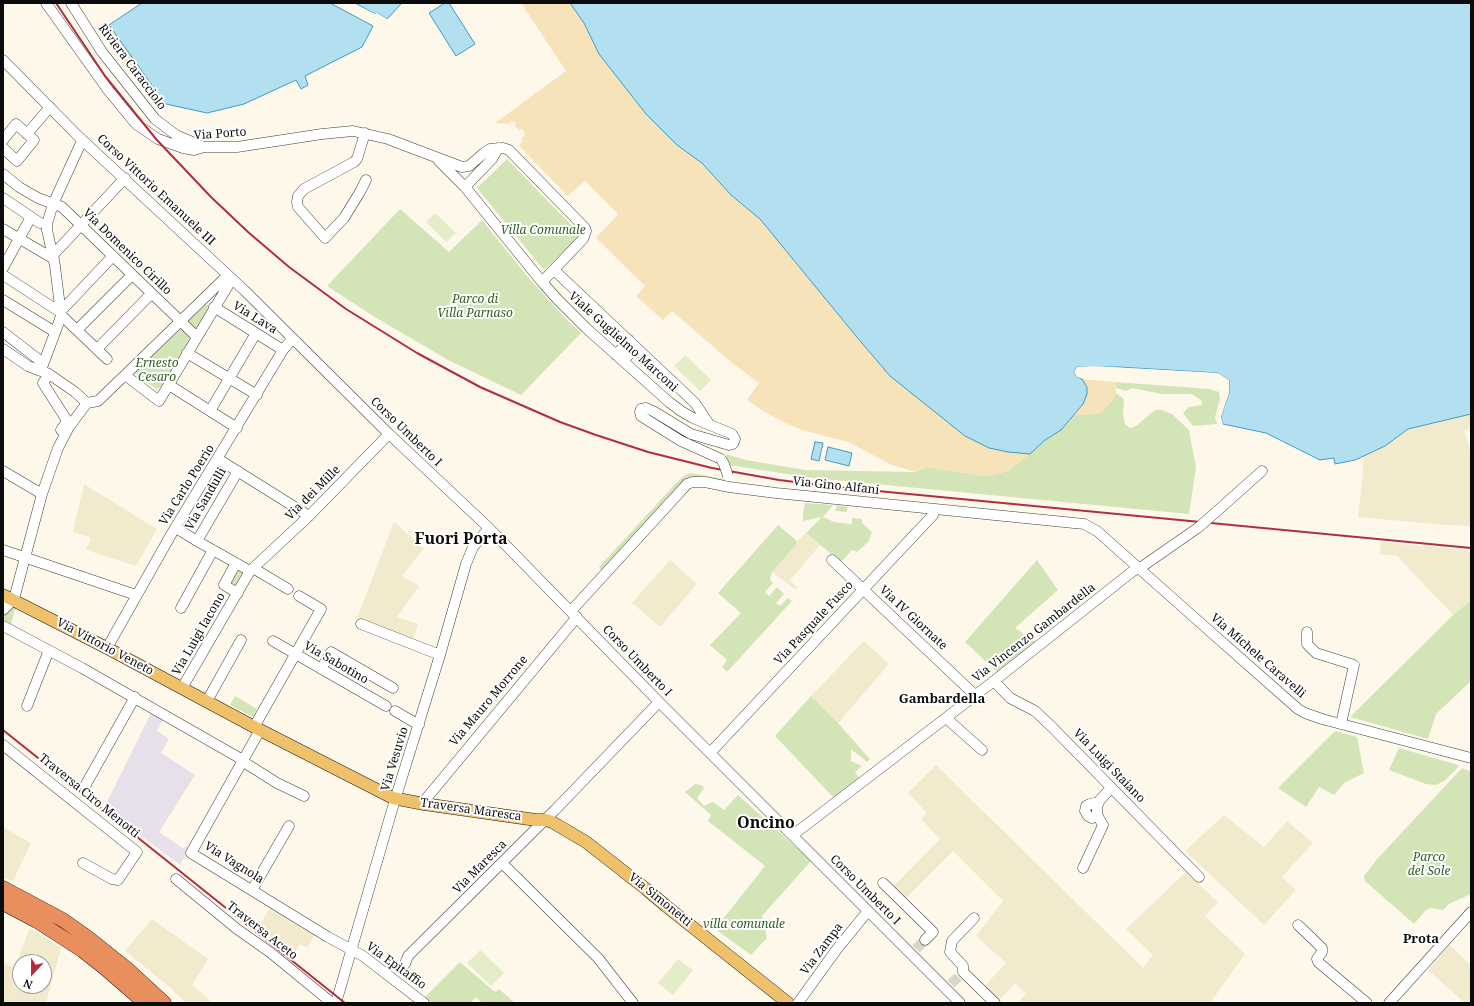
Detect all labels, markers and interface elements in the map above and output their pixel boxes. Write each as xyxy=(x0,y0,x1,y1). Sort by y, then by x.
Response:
street label: Riviera Caracciolo xyxy=(95,21,169,113)
street label: Via Porto xyxy=(193,125,247,143)
street label: Corso Vittorio Emanuele III xyxy=(94,132,218,248)
street label: Via Domenico Cirillo xyxy=(80,206,174,298)
park label: Villa Comunale xyxy=(500,224,586,238)
street label: Viale Guglielmo Marconi xyxy=(566,289,680,395)
park label: Parco di Villa Parnaso xyxy=(437,293,513,321)
street label: Via Lava xyxy=(230,299,280,337)
park label: Ernesto Cesaro xyxy=(135,357,179,385)
street label: Corso Umberto I xyxy=(367,394,445,470)
street label: Via Carlo Poerio xyxy=(156,442,218,528)
street label: Via dei Mille xyxy=(283,463,343,523)
street label: Via Sandulli xyxy=(182,465,230,533)
street label: Via Gino Alfani xyxy=(792,474,880,498)
district label: Fuori Porta xyxy=(414,529,508,549)
street label: Via Pasquale Fusco xyxy=(772,578,856,668)
street label: Via Vincenzo Gambardella xyxy=(970,580,1098,686)
street label: Via IV Giornate xyxy=(876,583,950,653)
street label: Via Luigi Iacono xyxy=(170,590,228,678)
street label: Via Michele Caravelli xyxy=(1208,611,1308,701)
street label: Via Vittorio Veneto xyxy=(54,615,156,679)
street label: Corso Umberto I xyxy=(599,622,675,700)
street label: Via Sabotino xyxy=(301,639,371,687)
street label: Via Mauro Morrone xyxy=(447,653,531,749)
district label: Gambardella xyxy=(899,691,985,707)
street label: Via Vesuvio xyxy=(378,725,412,793)
street label: Via Luigi Staiano xyxy=(1070,726,1148,806)
street label: Traversa Ciro Menotti xyxy=(36,751,142,841)
street label: Traversa Maresca xyxy=(420,796,522,824)
district label: Oncino xyxy=(737,813,795,833)
street label: Via Maresca xyxy=(450,837,510,897)
street label: Via Vagnola xyxy=(202,839,266,887)
park label: Parco del Sole xyxy=(1408,851,1450,879)
street label: Corso Umberto I xyxy=(827,852,903,928)
street label: Via Simonetti xyxy=(626,870,694,930)
street label: Traversa Aceto xyxy=(224,899,300,963)
park label: villa comunale xyxy=(703,918,785,932)
street label: Via Zampa xyxy=(798,920,846,978)
district label: Prota xyxy=(1403,931,1439,947)
street label: Via Epitaffio xyxy=(363,939,429,993)
north arrow xyxy=(12,954,52,994)
text: N xyxy=(21,976,35,993)

